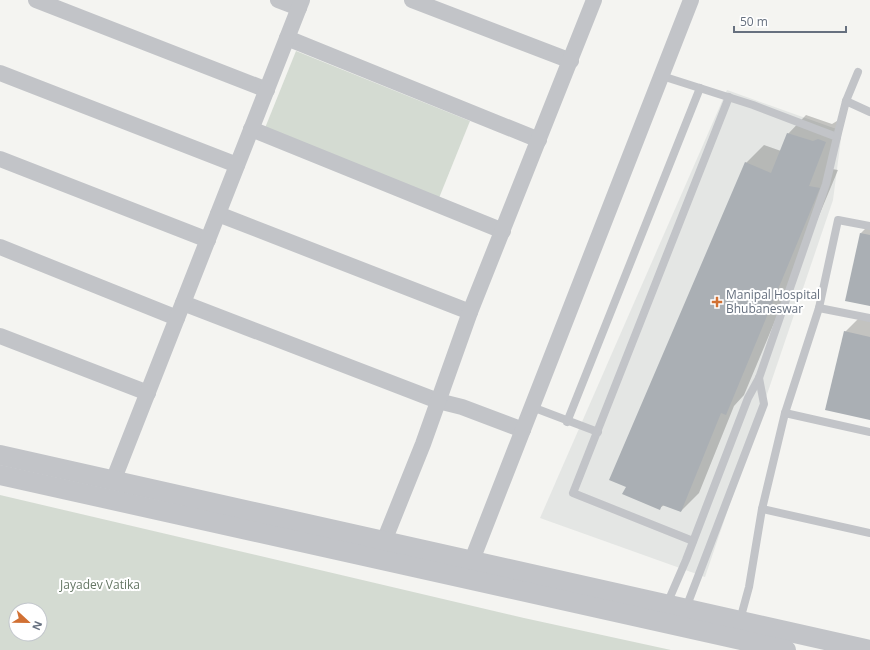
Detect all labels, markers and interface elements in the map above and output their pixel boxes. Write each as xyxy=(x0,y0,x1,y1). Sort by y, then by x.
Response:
scale bar xyxy=(734,8,846,34)
text: 50 m xyxy=(740,13,768,30)
place label: Manipal Hospital Bhubaneswar xyxy=(726,286,820,317)
marker: Manipal Hospital Bhubaneswar xyxy=(711,296,723,308)
park label: Jayadev Vatika xyxy=(59,576,140,593)
north arrow xyxy=(8,602,48,642)
text: N xyxy=(29,619,46,633)

